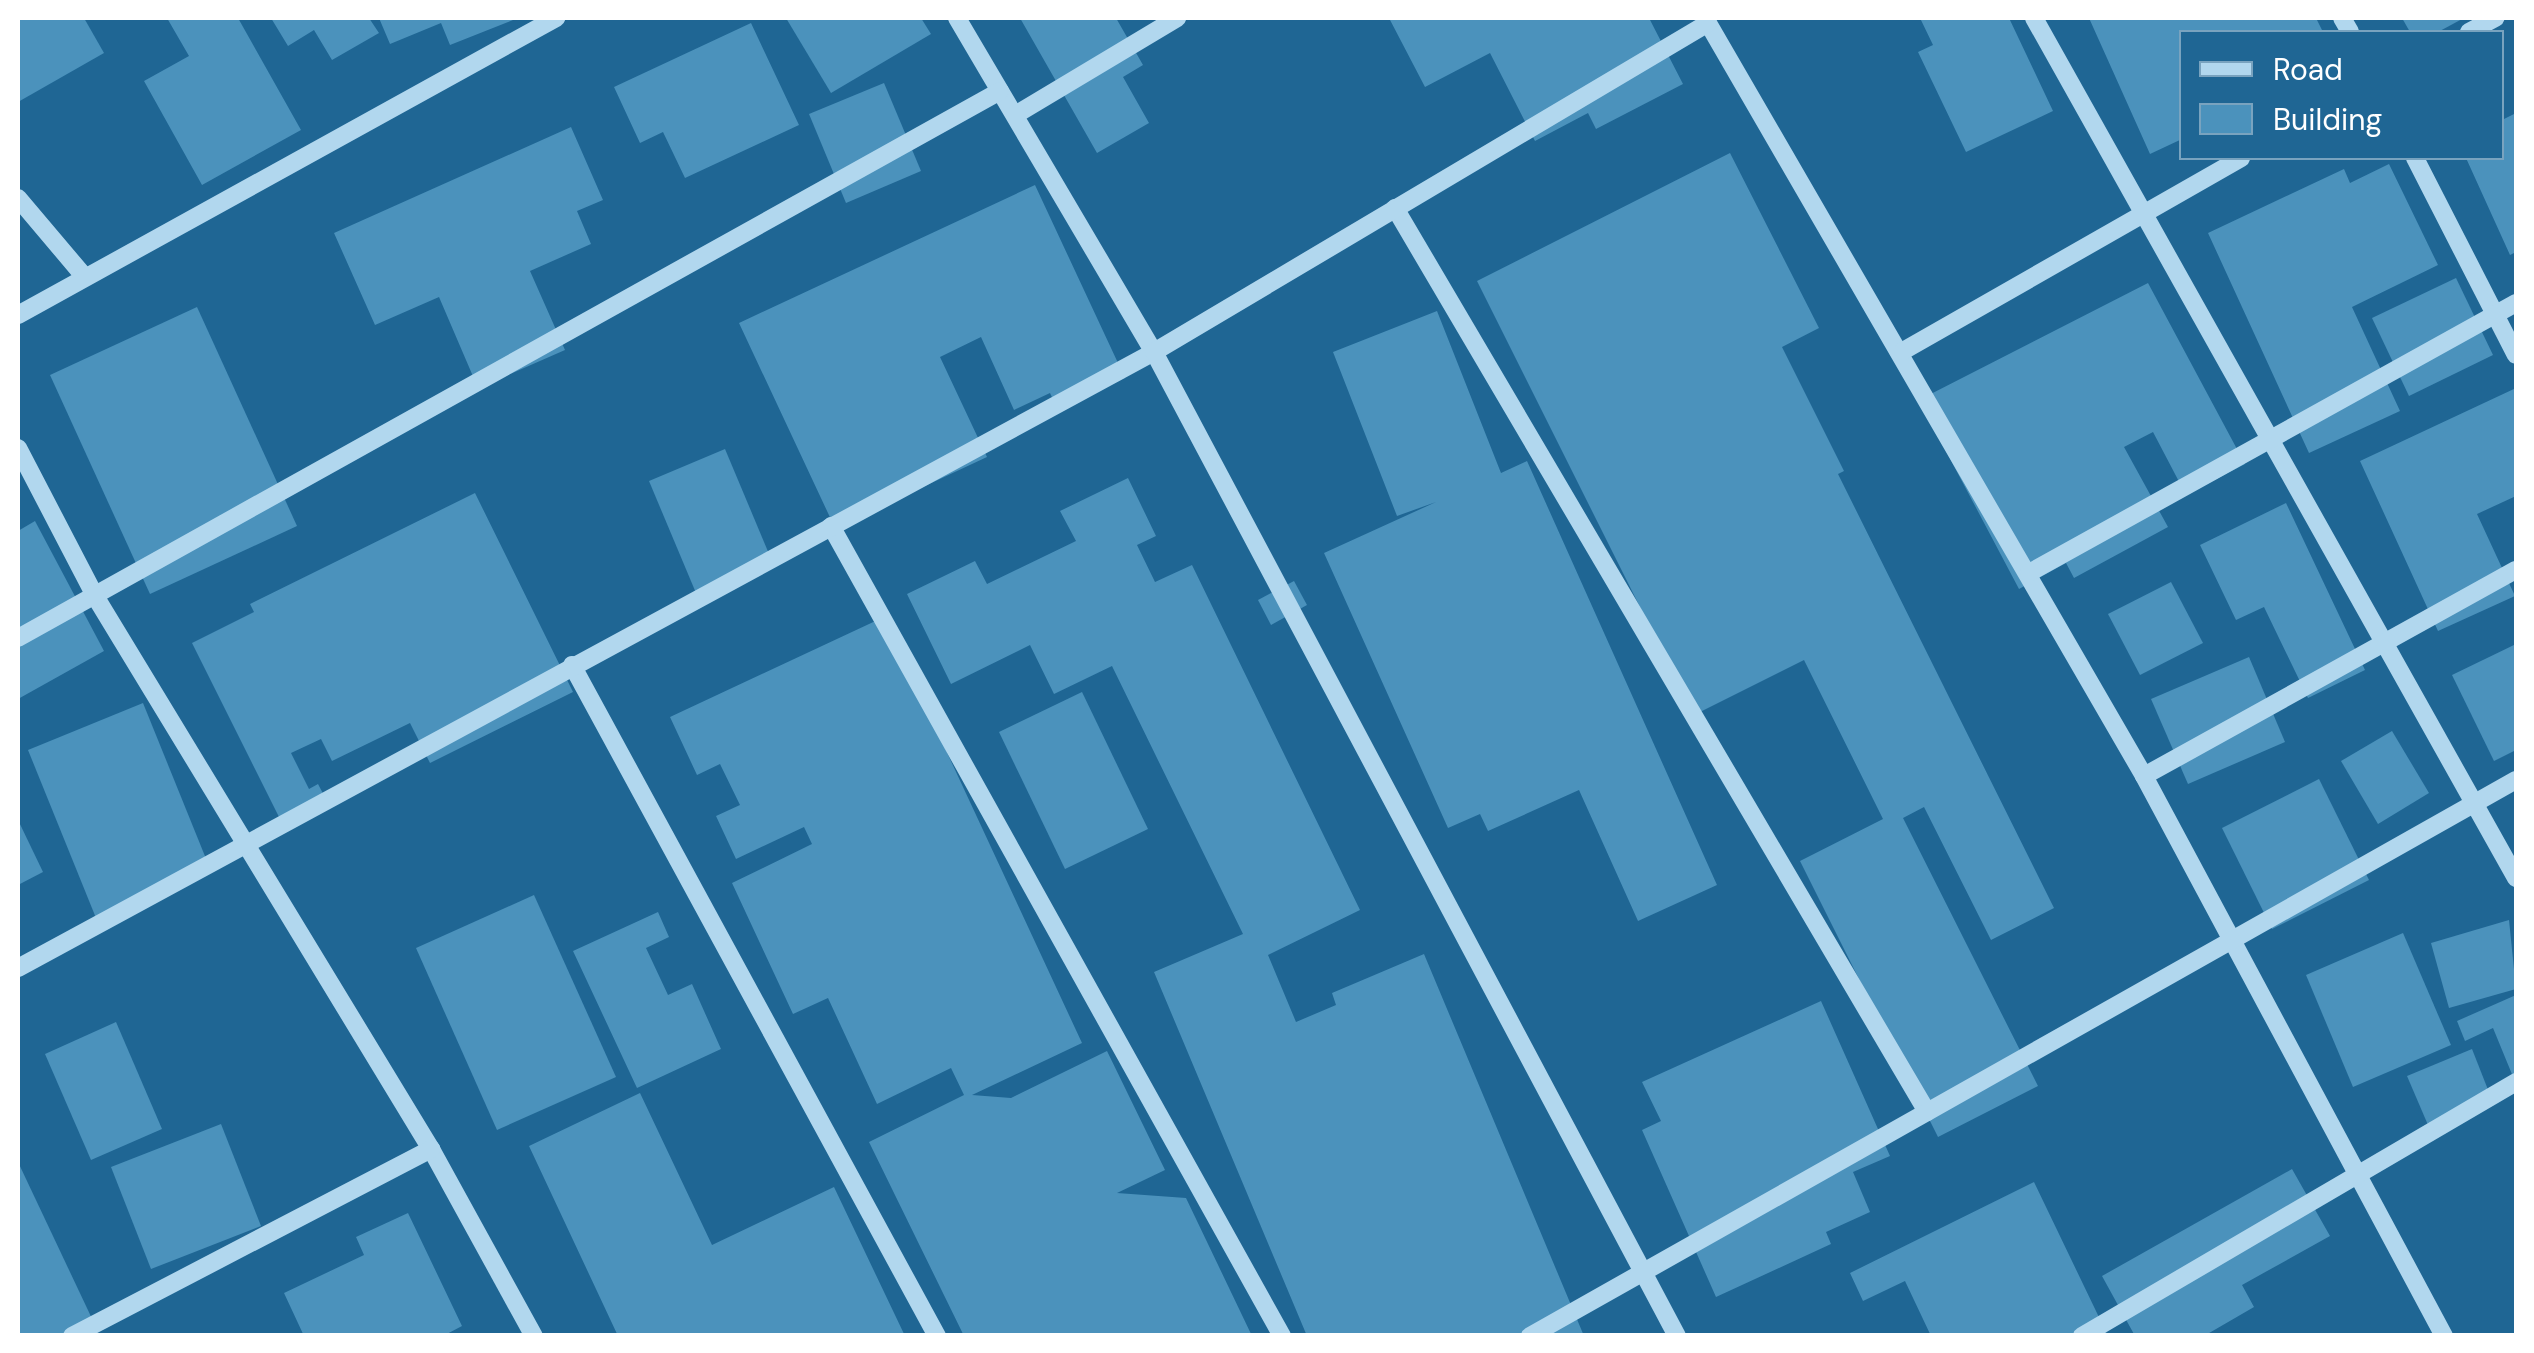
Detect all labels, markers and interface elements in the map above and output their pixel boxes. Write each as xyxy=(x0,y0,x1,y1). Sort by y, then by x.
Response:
legend xyxy=(2179,30,2504,160)
text: Road xyxy=(2273,50,2343,89)
text: Building xyxy=(2273,100,2382,139)

